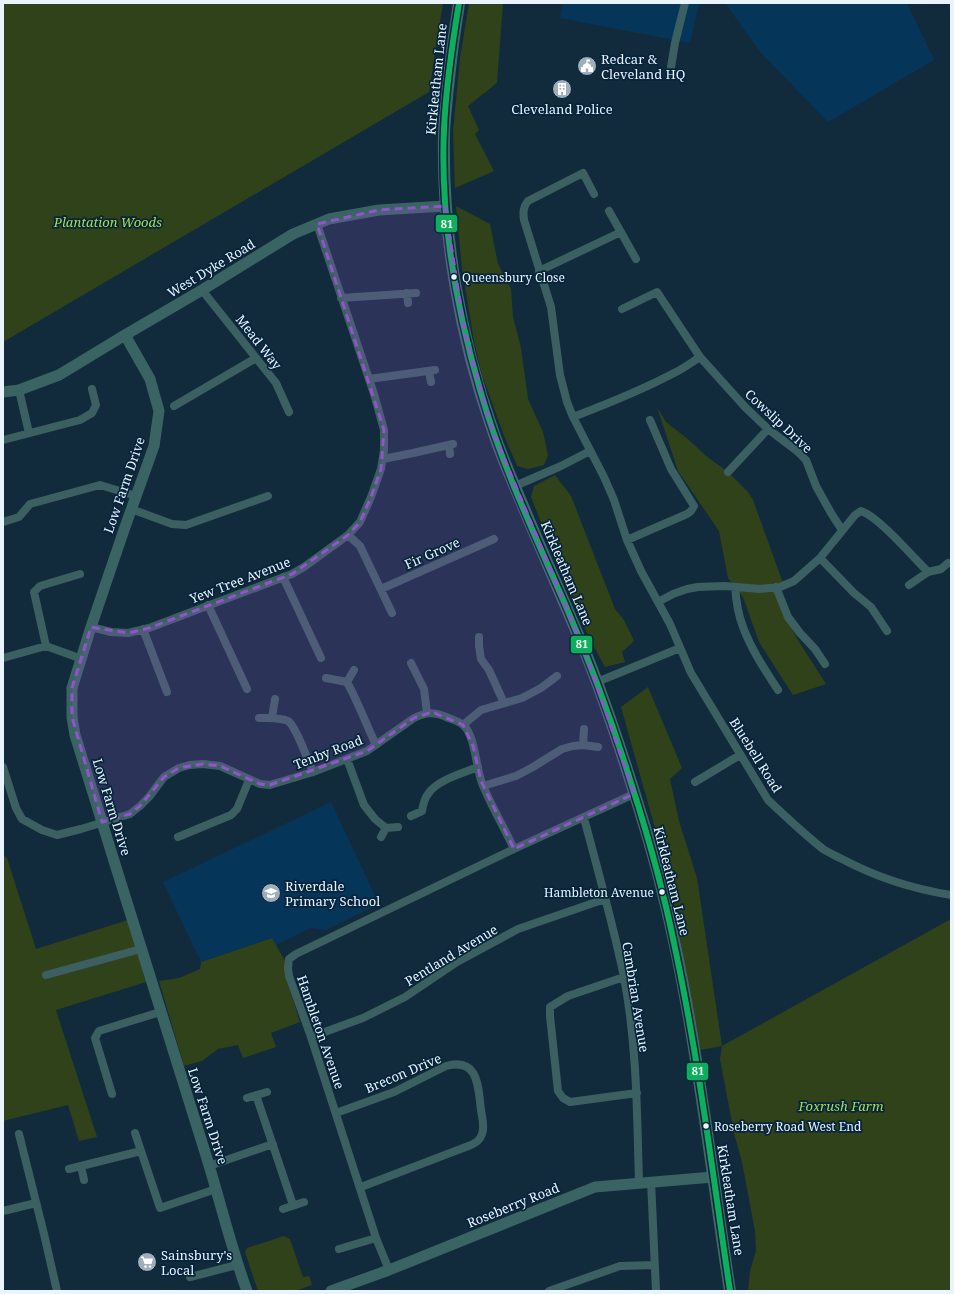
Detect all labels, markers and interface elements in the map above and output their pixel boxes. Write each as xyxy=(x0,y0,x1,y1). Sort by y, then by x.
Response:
street label: Kirkleatham Lane xyxy=(421,22,451,136)
place label: Redcar & Cleveland HQ xyxy=(601,50,686,83)
public building icon: Redcar & Cleveland HQ xyxy=(576,55,598,77)
building icon: Cleveland Police xyxy=(551,78,573,100)
place label: Cleveland Police xyxy=(511,100,613,118)
park label: Plantation Woods xyxy=(53,213,162,231)
line badge: 81 xyxy=(435,214,458,233)
text: 81 xyxy=(441,216,453,231)
street label: West Dyke Road xyxy=(164,235,258,301)
place label: Queensbury Close xyxy=(462,269,565,286)
marker: Queensbury Close xyxy=(449,272,459,282)
street label: Mead Way xyxy=(232,311,286,374)
street label: Cowslip Drive xyxy=(741,385,817,457)
street label: Low Farm Drive xyxy=(99,434,149,536)
street label: Kirkleatham Lane xyxy=(537,518,597,628)
street label: Fir Grove xyxy=(402,533,463,573)
street label: Yew Tree Avenue xyxy=(186,552,293,608)
line badge: 81 xyxy=(570,635,593,654)
text: 81 xyxy=(576,636,588,651)
street label: Bluebell Road xyxy=(726,714,786,796)
street label: Tenby Road xyxy=(291,731,365,773)
street label: Low Farm Drive xyxy=(89,756,135,858)
street label: Kirkleatham Lane xyxy=(650,825,694,937)
place label: Riverdale Primary School xyxy=(285,877,380,910)
school or university icon: Riverdale Primary School xyxy=(260,882,282,904)
place label: Hambleton Avenue xyxy=(544,884,654,901)
marker: Hambleton Avenue xyxy=(657,887,667,897)
street label: Pentland Avenue xyxy=(401,920,501,990)
street label: Cambrian Avenue xyxy=(618,941,654,1053)
street label: Hambleton Avenue xyxy=(293,973,349,1091)
street label: Brecon Drive xyxy=(362,1049,444,1097)
line badge: 81 xyxy=(686,1062,709,1081)
text: 81 xyxy=(692,1063,704,1078)
street label: Low Farm Drive xyxy=(184,1065,232,1167)
park label: Foxrush Farm xyxy=(797,1097,884,1115)
place label: Roseberry Road West End xyxy=(714,1118,862,1135)
marker: Roseberry Road West End xyxy=(701,1121,711,1131)
street label: Kirkleatham Lane xyxy=(713,1143,749,1257)
street label: Roseberry Road xyxy=(464,1178,562,1232)
place label: Sainsbury's Local xyxy=(161,1246,232,1279)
supermarket icon: Sainsbury's Local xyxy=(136,1251,158,1273)

